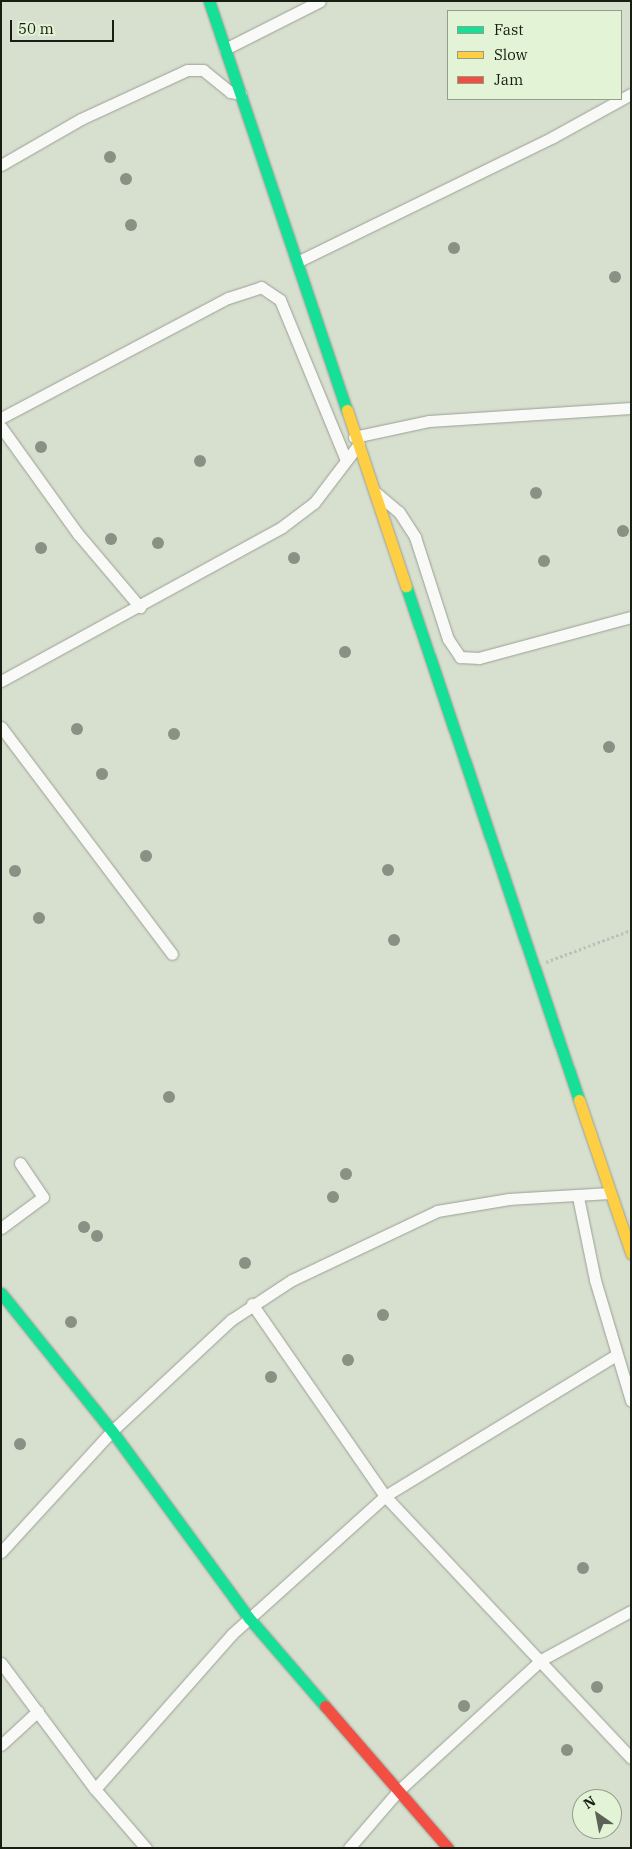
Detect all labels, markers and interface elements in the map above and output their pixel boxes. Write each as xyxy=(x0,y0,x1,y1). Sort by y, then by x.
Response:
scale bar xyxy=(12,10,116,42)
legend xyxy=(447,10,622,100)
text: 50 m xyxy=(18,19,54,38)
text: Fast xyxy=(494,20,524,39)
text: Slow xyxy=(494,45,527,64)
text: Jam xyxy=(494,70,523,89)
north arrow xyxy=(572,1789,622,1839)
text: N xyxy=(580,1792,599,1813)

